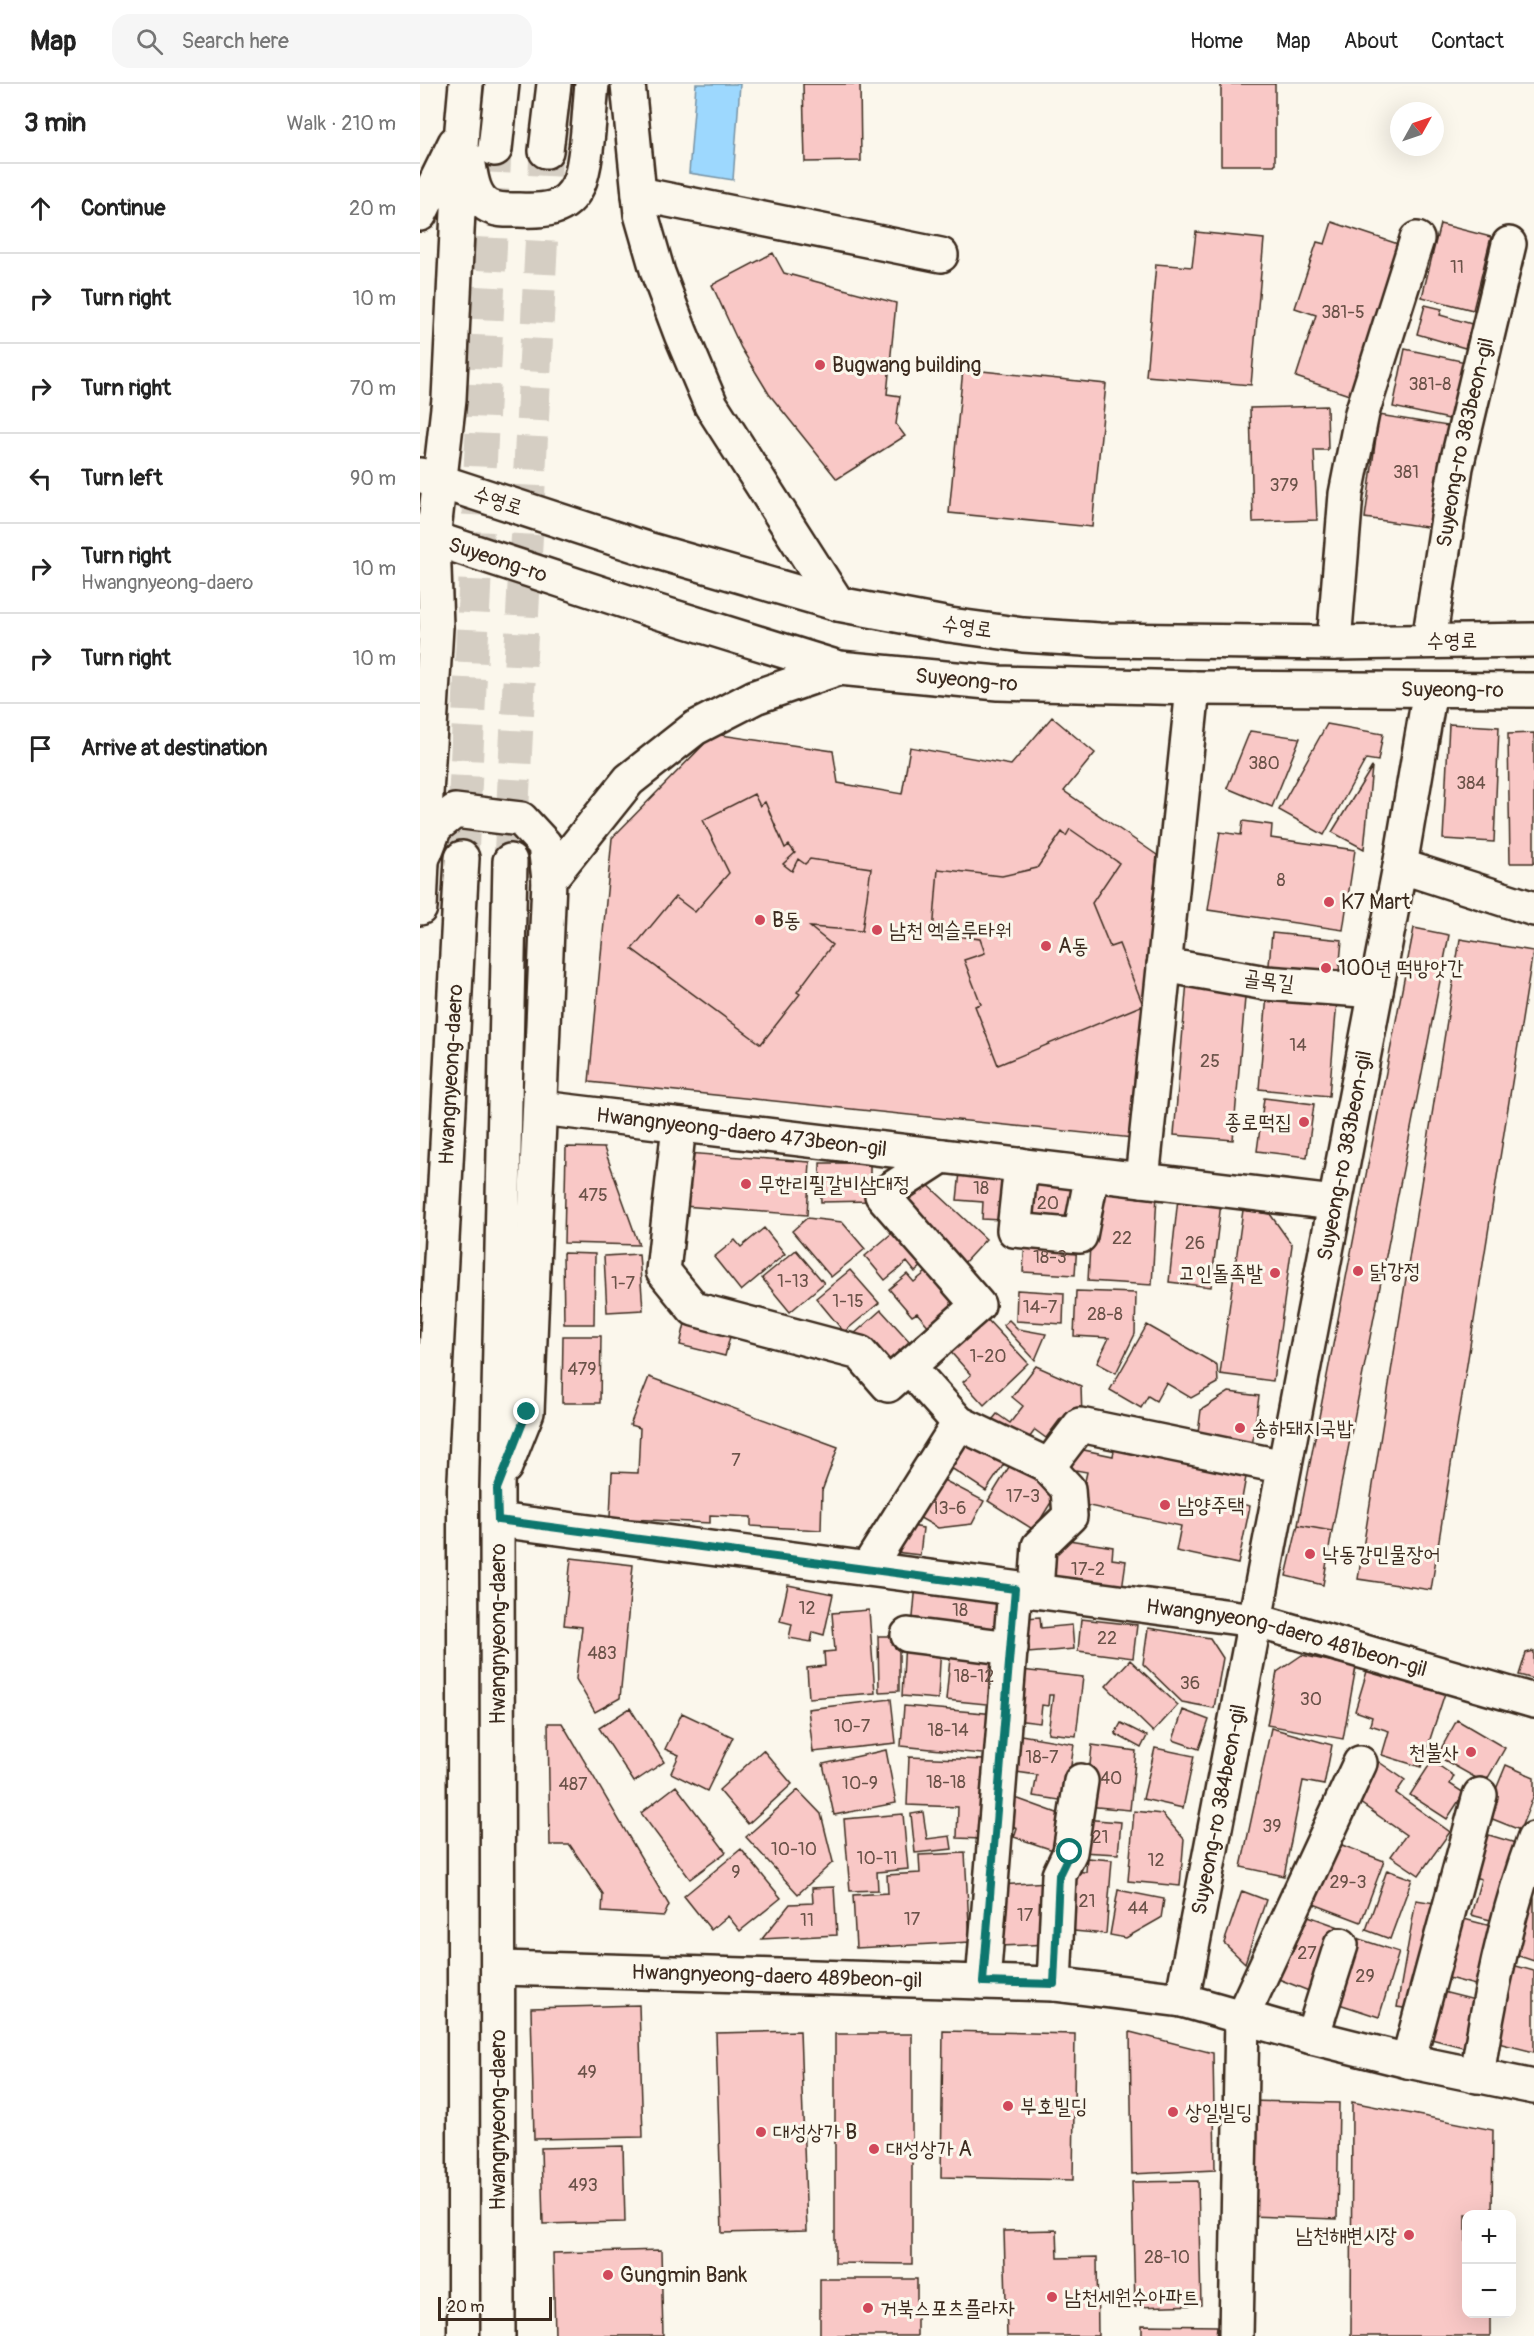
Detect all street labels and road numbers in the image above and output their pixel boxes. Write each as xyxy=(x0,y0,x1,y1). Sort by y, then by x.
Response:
street label: Suyeong-ro 383beon-gil xyxy=(1430,335,1500,549)
street label: 수영로 xyxy=(470,480,526,522)
street label: Suyeong-ro xyxy=(445,531,551,588)
street label: 수영로 xyxy=(940,610,994,644)
street label: 수영로 xyxy=(1426,627,1478,655)
street label: Suyeong-ro xyxy=(914,662,1018,697)
street label: Suyeong-ro xyxy=(1401,676,1504,703)
street label: 골목길 xyxy=(1242,965,1296,998)
street label: Hwangnyeong-daero xyxy=(432,983,469,1166)
street label: Suyeong-ro 383beon-gil xyxy=(1311,1048,1378,1263)
street label: Hwangnyeong-daero 473beon-gil xyxy=(595,1101,888,1163)
street label: Hwangnyeong-daero xyxy=(485,1544,512,1724)
street label: Hwangnyeong-daero 481beon-gil xyxy=(1144,1592,1430,1683)
street label: Suyeong-ro 384beon-gil xyxy=(1185,1702,1252,1917)
street label: Hwangnyeong-daero 489beon-gil xyxy=(631,1958,923,1994)
street label: Hwangnyeong-daero xyxy=(485,2030,512,2210)

